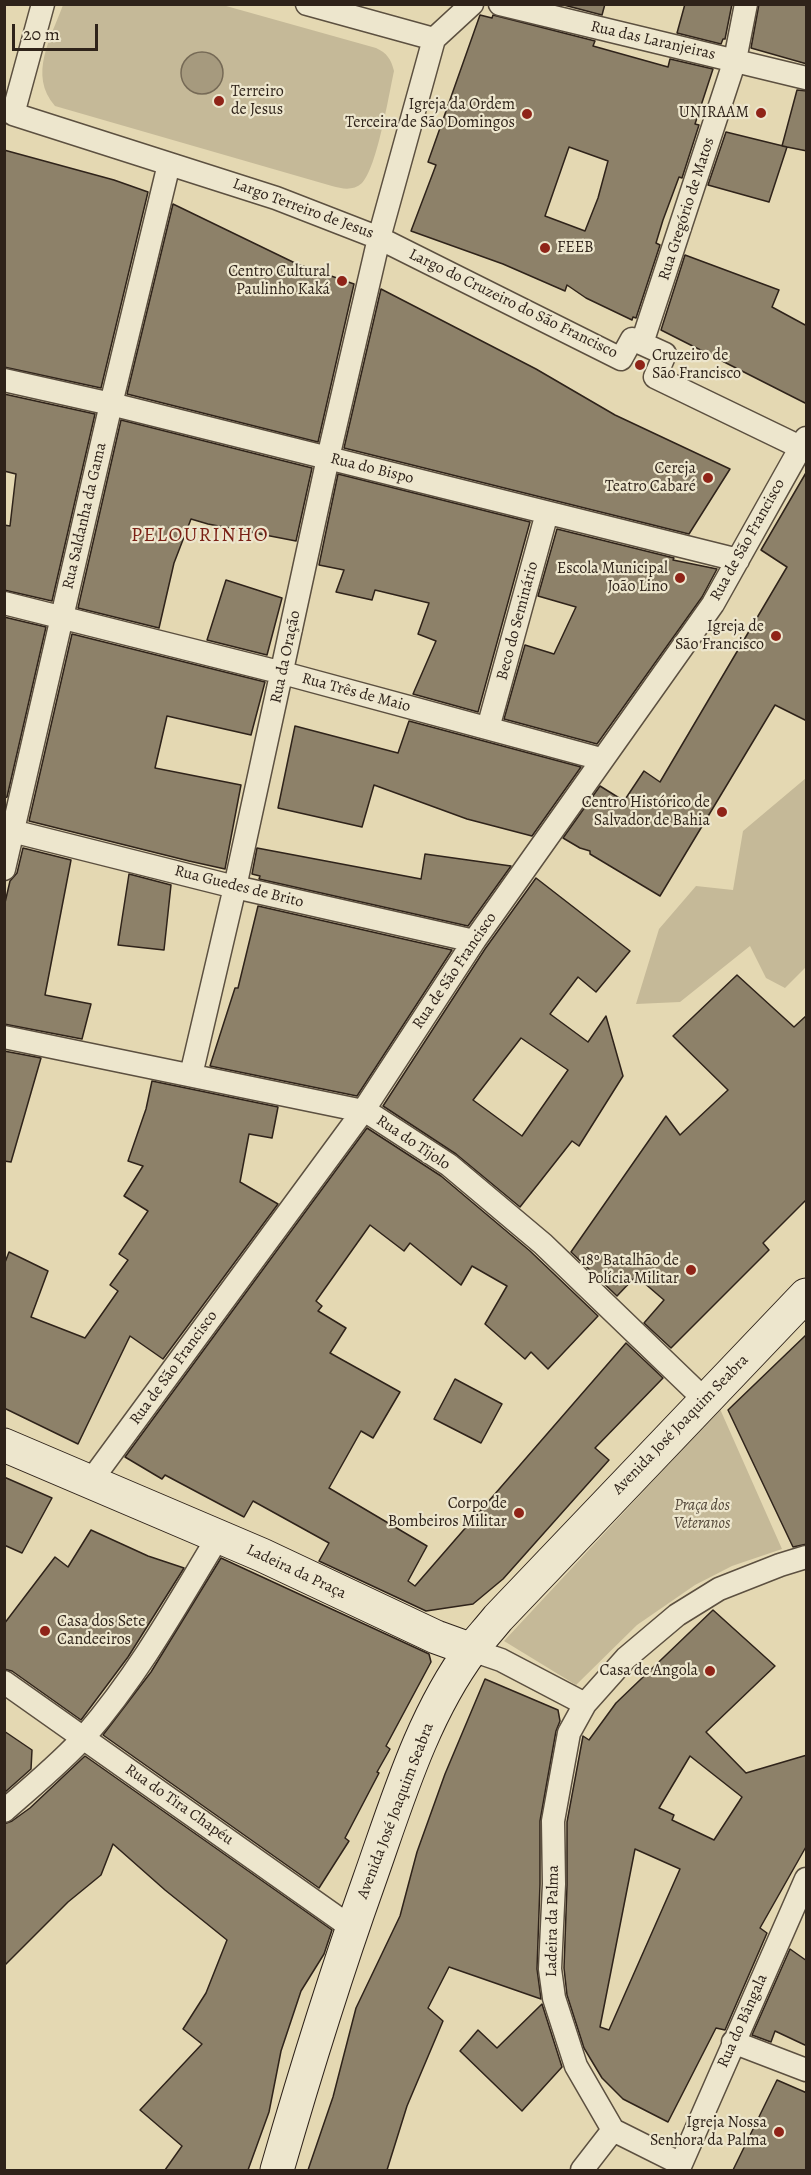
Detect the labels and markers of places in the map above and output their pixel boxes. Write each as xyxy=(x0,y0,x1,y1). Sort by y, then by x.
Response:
place label: Terreiro de Jesus xyxy=(231,82,284,120)
marker: Terreiro de Jesus xyxy=(212,94,226,108)
place label: Igreja da Ordem Terceira de São Domingos xyxy=(345,95,515,133)
place label: UNIRAAM xyxy=(679,103,749,123)
marker: UNIRAAM xyxy=(754,106,768,120)
marker: Igreja da Ordem Terceira de São Domingos xyxy=(520,107,534,121)
place label: FEEB xyxy=(557,238,594,258)
marker: FEEB xyxy=(538,241,552,255)
place label: Centro Cultural Paulinho Kaká xyxy=(228,262,330,300)
marker: Centro Cultural Paulinho Kaká xyxy=(335,274,349,288)
place label: Cruzeiro de São Francisco xyxy=(652,346,741,384)
marker: Cruzeiro de São Francisco xyxy=(633,358,647,372)
place label: Cereja Teatro Cabaré xyxy=(605,459,696,497)
marker: Cereja Teatro Cabaré xyxy=(701,471,715,485)
place label: Escola Municipal João Lino xyxy=(557,559,668,597)
marker: Escola Municipal João Lino xyxy=(673,571,687,585)
place label: Igreja de São Francisco xyxy=(675,617,764,655)
marker: Igreja de São Francisco xyxy=(769,629,783,643)
place label: Centro Histórico de Salvador de Bahia xyxy=(582,793,710,831)
marker: Centro Histórico de Salvador de Bahia xyxy=(715,805,729,819)
place label: 18º Batalhão de Polícia Militar xyxy=(581,1251,679,1289)
marker: 18º Batalhão de Polícia Militar xyxy=(684,1263,698,1277)
place label: Corpo de Bombeiros Militar xyxy=(388,1494,507,1532)
marker: Corpo de Bombeiros Militar xyxy=(512,1506,526,1520)
place label: Casa dos Sete Candeeiros xyxy=(57,1612,145,1650)
marker: Casa dos Sete Candeeiros xyxy=(38,1624,52,1638)
place label: Casa de Angola xyxy=(599,1661,698,1681)
marker: Casa de Angola xyxy=(703,1664,717,1678)
place label: Igreja Nossa Senhora da Palma xyxy=(650,2113,767,2151)
marker: Igreja Nossa Senhora da Palma xyxy=(772,2125,786,2139)

